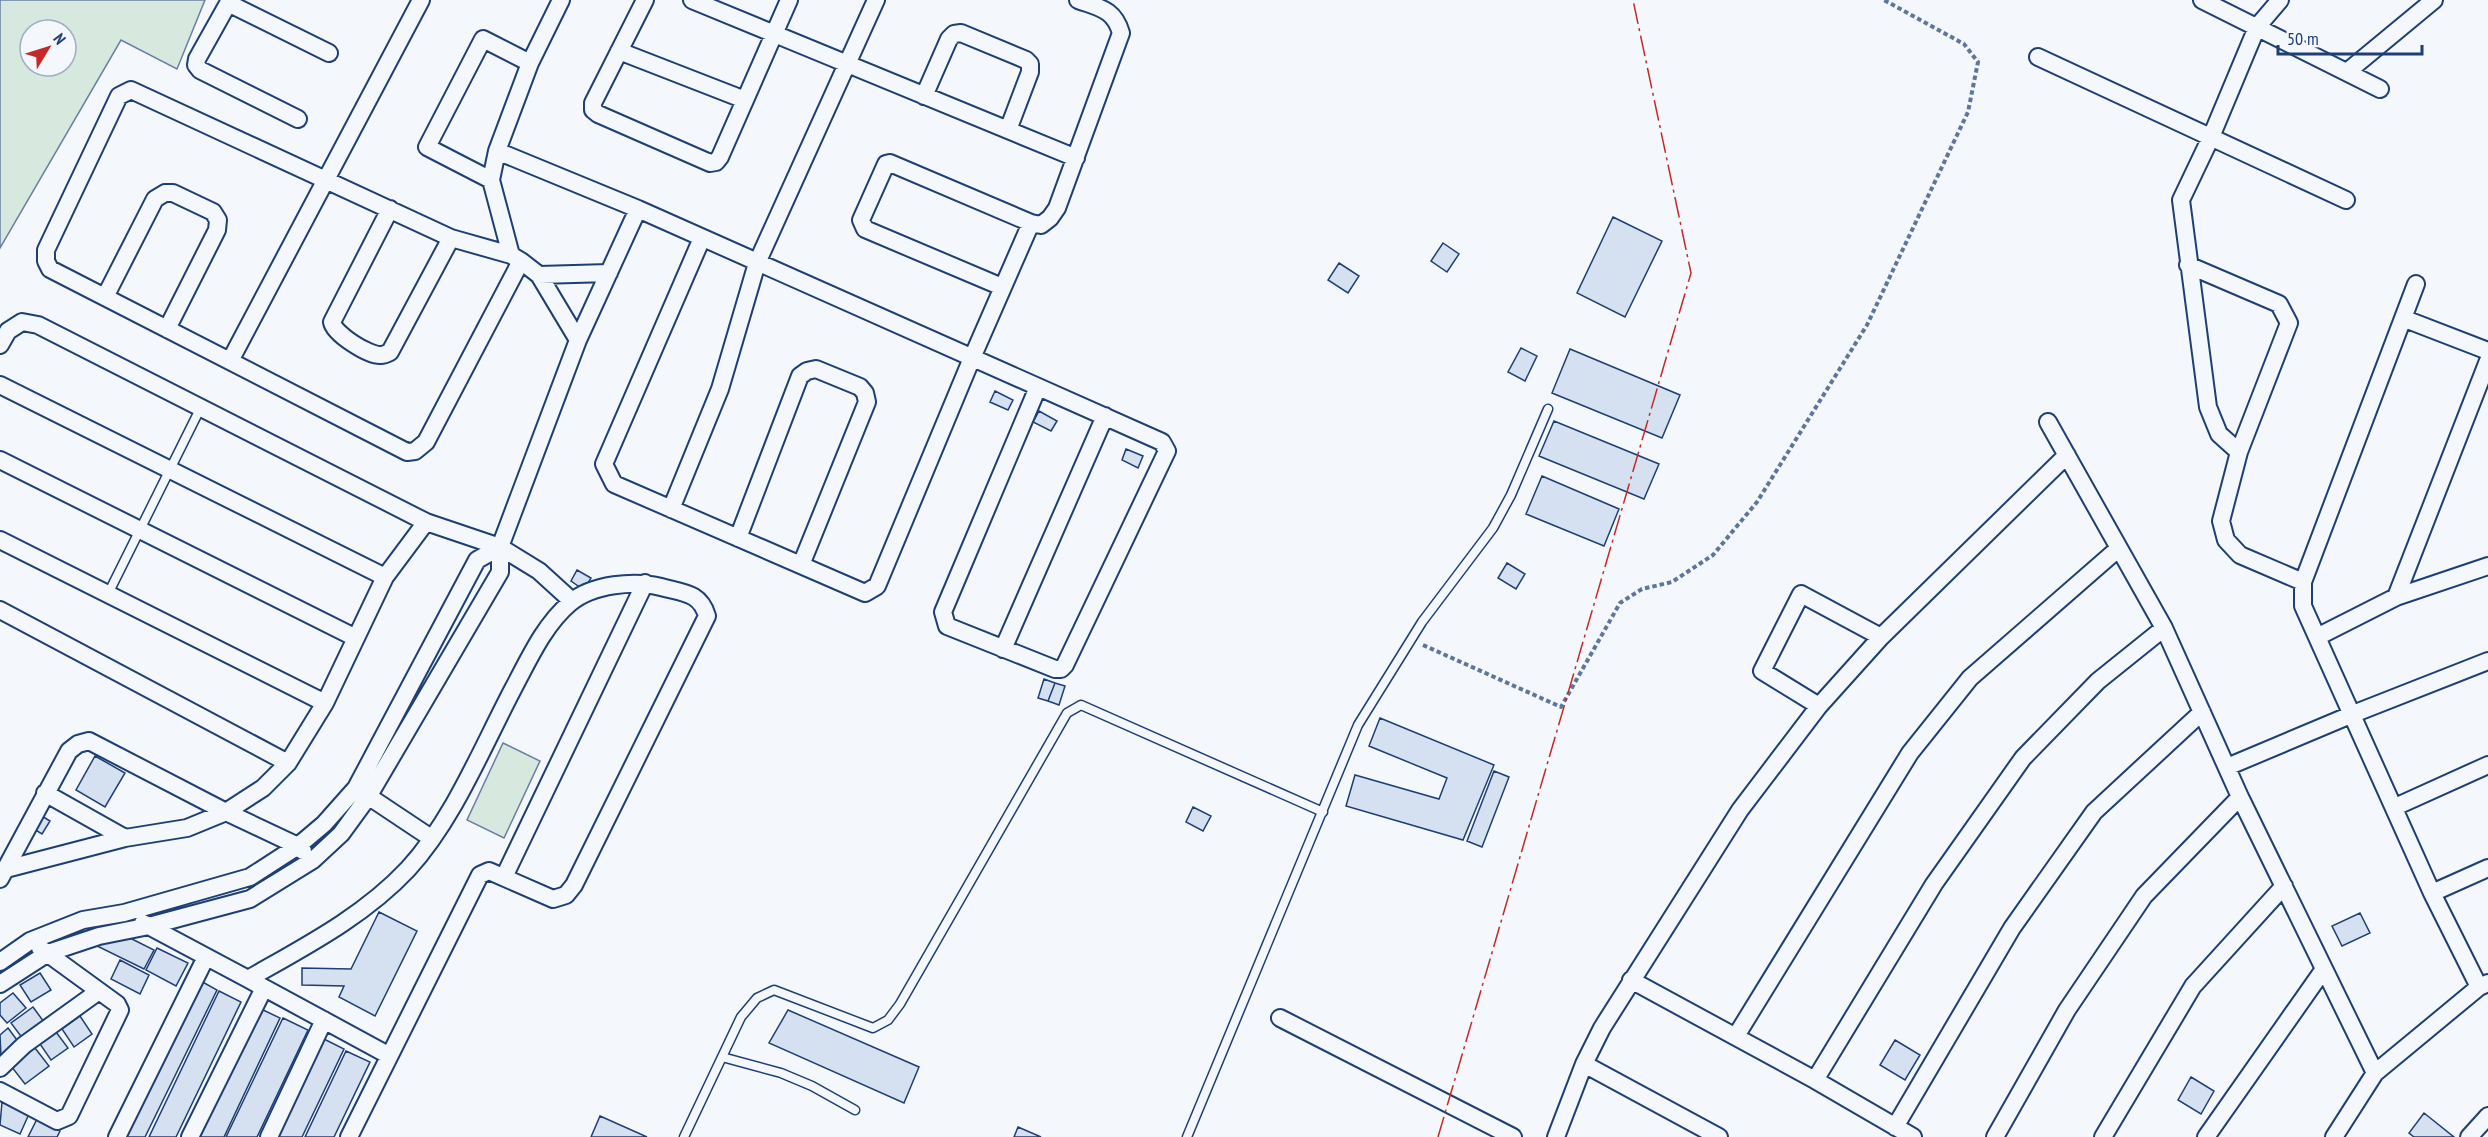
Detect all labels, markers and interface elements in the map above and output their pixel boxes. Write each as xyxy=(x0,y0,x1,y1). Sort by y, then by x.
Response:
north arrow xyxy=(18,18,78,78)
scale bar xyxy=(2278,18,2422,56)
text: 50 m xyxy=(2287,27,2319,50)
text: N xyxy=(49,29,70,48)

